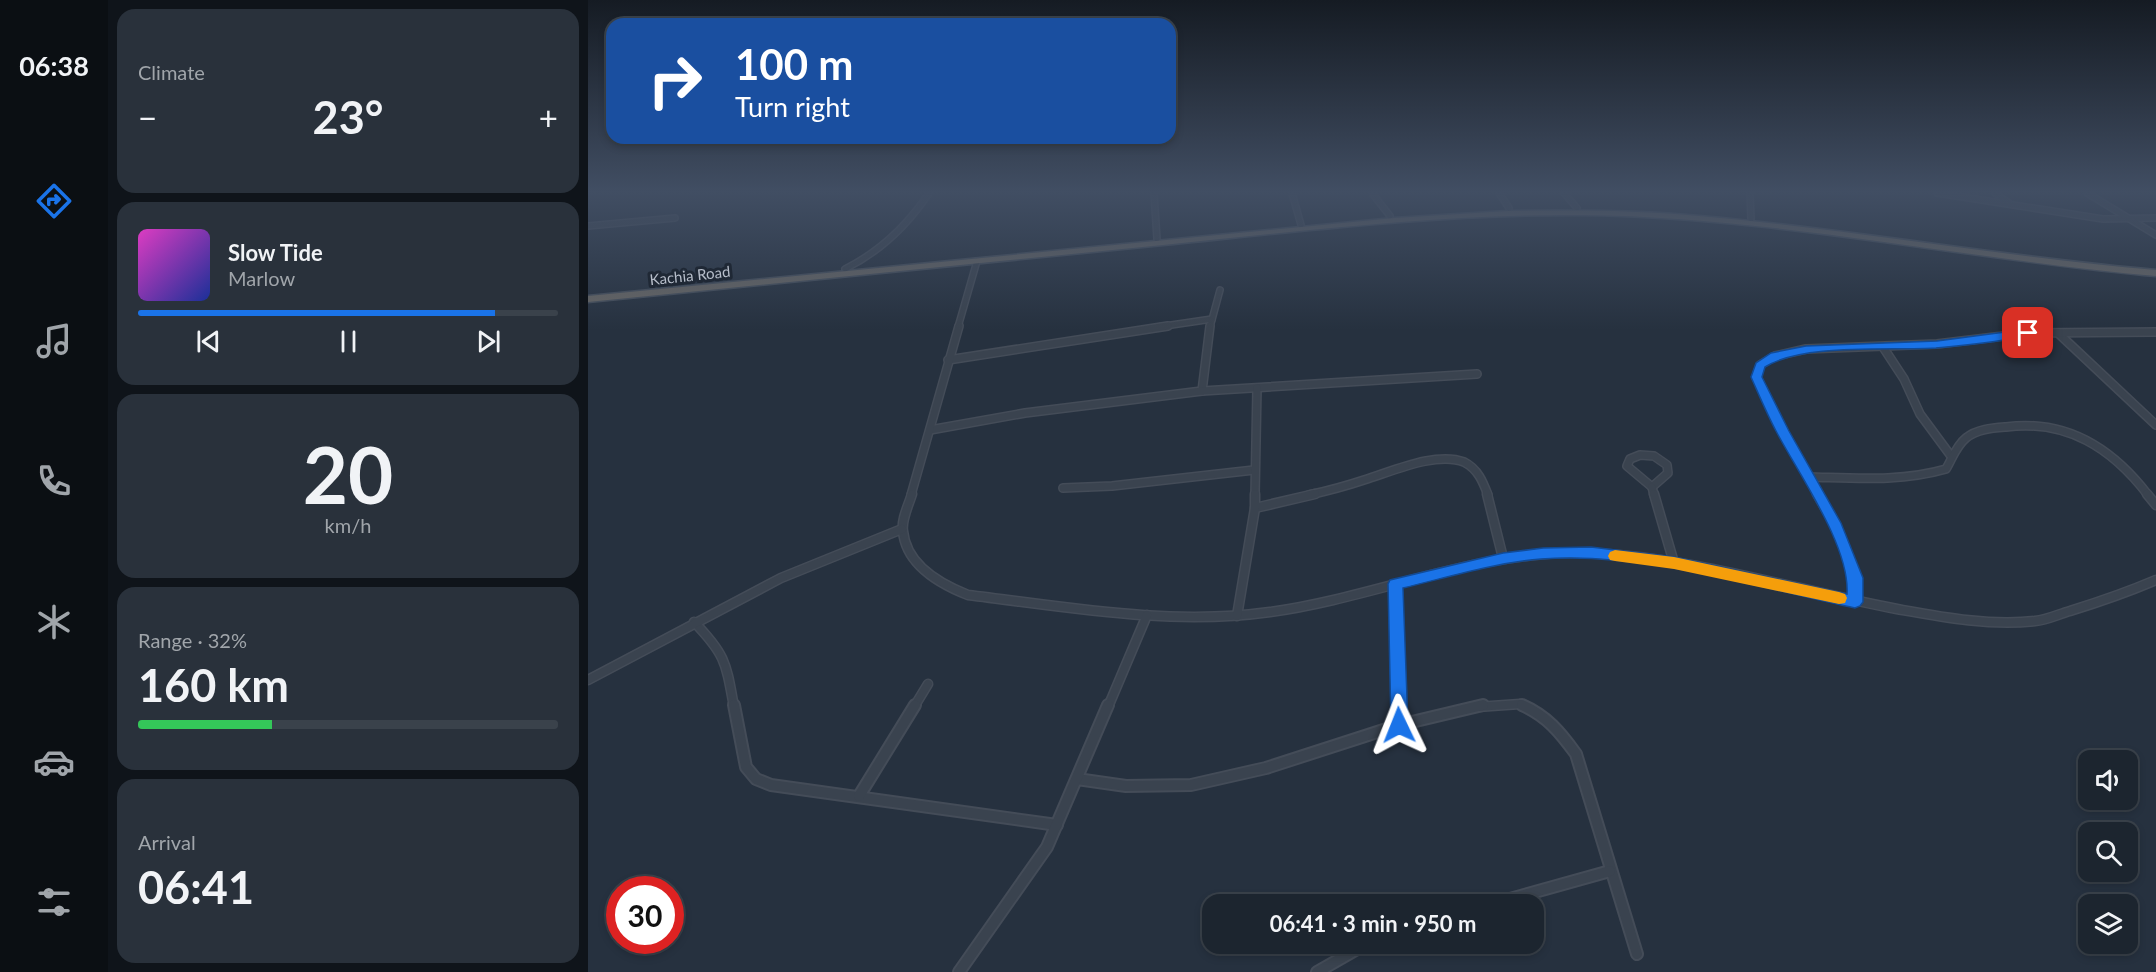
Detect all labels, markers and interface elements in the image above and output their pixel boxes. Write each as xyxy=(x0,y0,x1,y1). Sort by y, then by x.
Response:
text: 100 m xyxy=(735,39,853,89)
icon: right xyxy=(636,42,714,120)
text: 06:38 xyxy=(19,49,89,82)
text: Climate xyxy=(138,60,205,84)
text: 23° xyxy=(313,90,383,144)
text: Turn right xyxy=(735,90,850,123)
text: − xyxy=(138,97,157,137)
text: + xyxy=(539,97,558,137)
icon: directions xyxy=(33,180,75,222)
text: Slow Tide xyxy=(228,239,323,266)
street label: Kachia Road xyxy=(649,262,731,288)
text: Marlow xyxy=(228,266,295,290)
pin xyxy=(2002,307,2053,358)
icon: arrive xyxy=(2011,316,2044,349)
icon: music xyxy=(33,320,75,362)
icon: previous xyxy=(192,325,225,358)
icon: pause xyxy=(332,325,365,358)
icon: next xyxy=(472,325,505,358)
text: 20 xyxy=(303,427,393,521)
icon: phone xyxy=(33,460,75,502)
text: km/h xyxy=(325,513,371,537)
icon: climate xyxy=(33,601,75,643)
text: Range · 32% xyxy=(138,628,247,652)
text: 160 km xyxy=(138,658,289,712)
position arrow xyxy=(1367,693,1431,757)
icon: car xyxy=(33,741,75,783)
map controls xyxy=(2078,750,2138,954)
button: sound xyxy=(2078,750,2138,810)
button: search xyxy=(2078,822,2138,882)
text: Arrival xyxy=(138,830,196,854)
text: 06:41 xyxy=(138,860,254,914)
speed limit sign: 30 xyxy=(606,876,684,954)
icon: filters xyxy=(33,881,75,923)
button: layers xyxy=(2078,894,2138,954)
text: 06:41 · 3 min · 950 m xyxy=(1270,910,1476,937)

